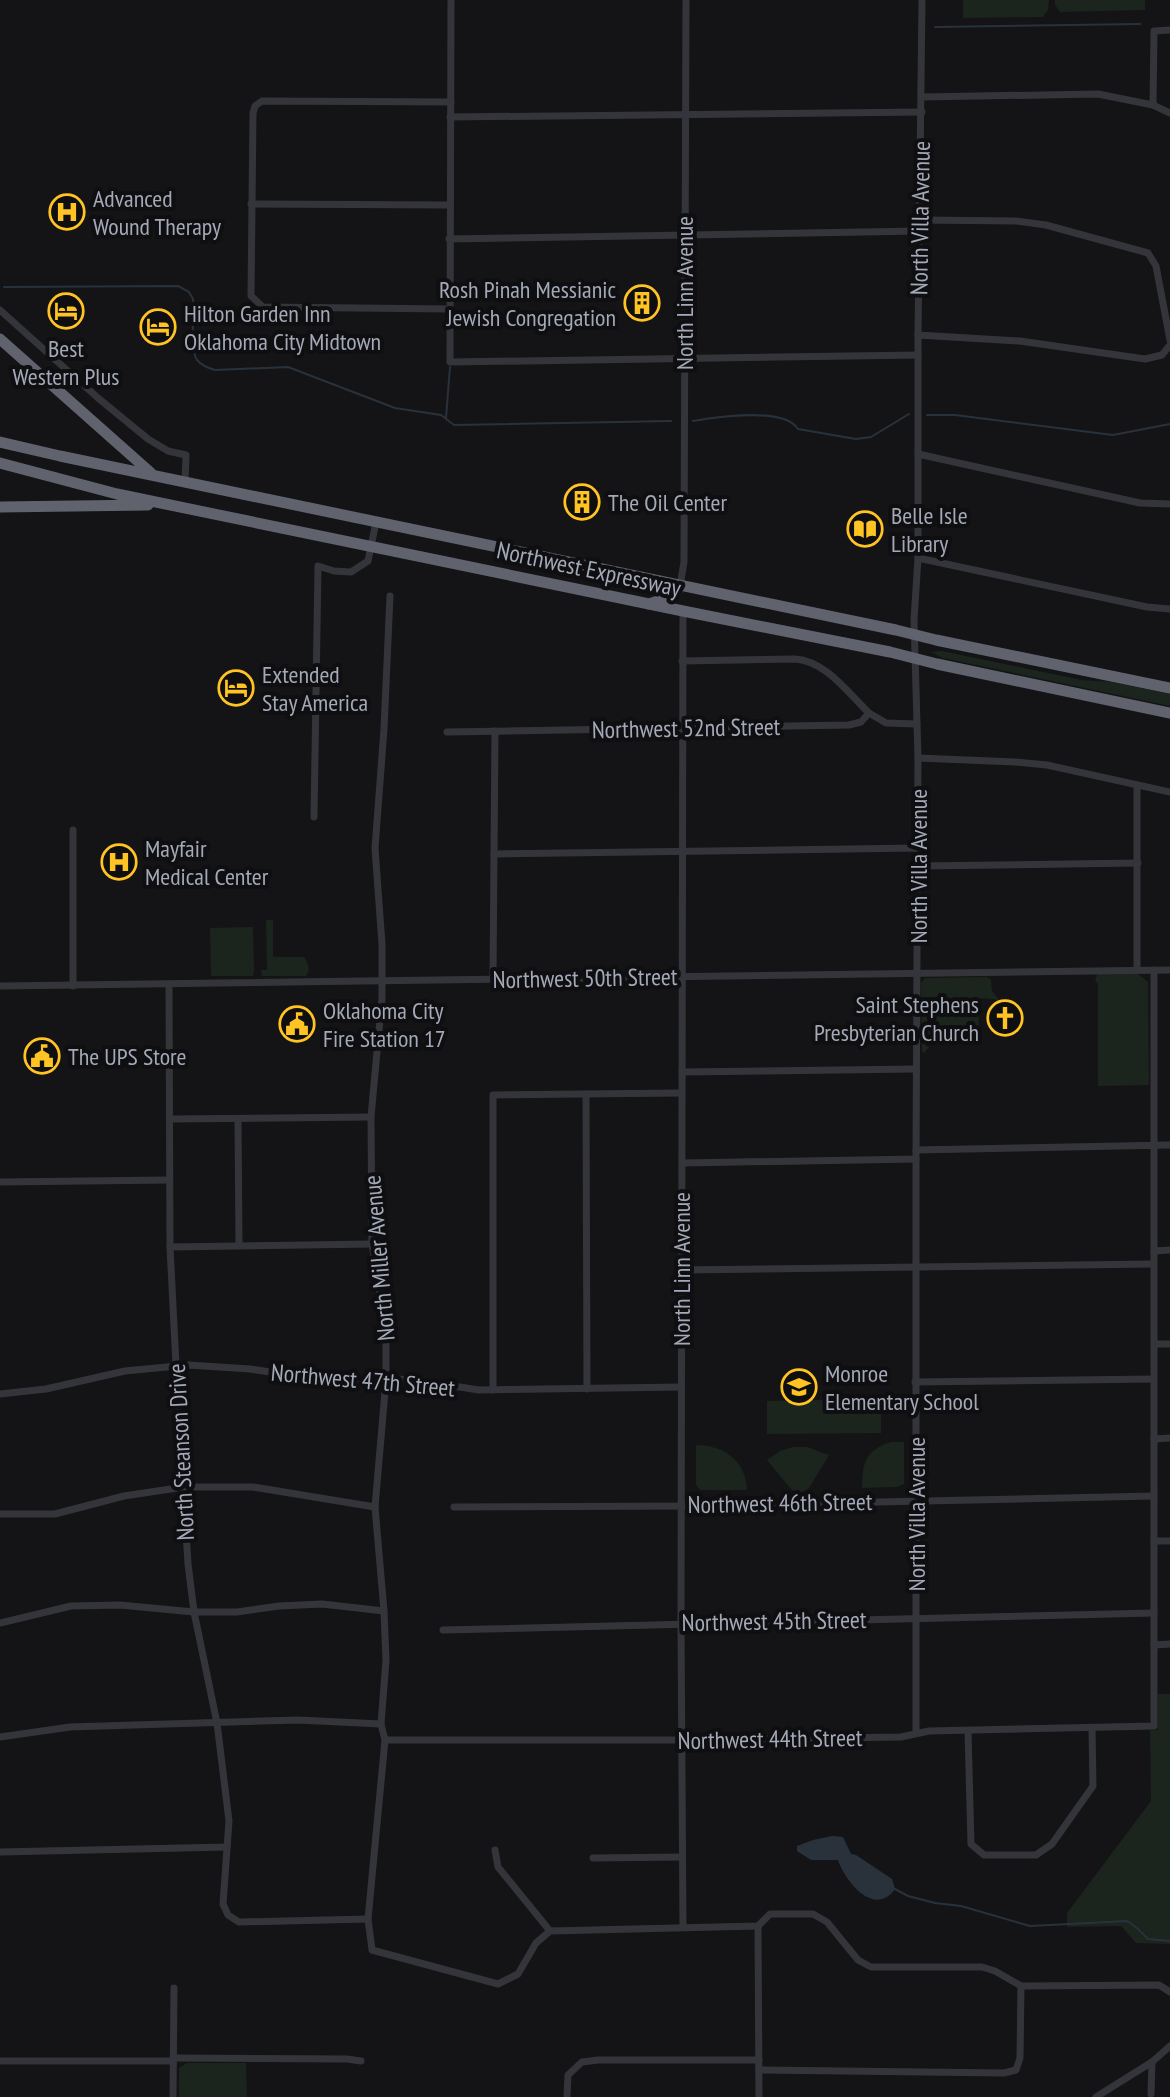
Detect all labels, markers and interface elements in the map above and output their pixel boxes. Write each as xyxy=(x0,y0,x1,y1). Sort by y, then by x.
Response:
street label: North Villa Avenue xyxy=(903,141,937,295)
place label: Advanced Wound Therapy xyxy=(93,183,221,242)
hospital icon: Advanced Wound Therapy xyxy=(48,193,86,231)
street label: North Linn Avenue xyxy=(669,216,700,370)
place label: Rosh Pinah Messianic Jewish Congregation xyxy=(439,274,616,333)
building icon: Rosh Pinah Messianic Jewish Congregation xyxy=(623,284,661,322)
hotel icon: Best Western Plus xyxy=(47,292,85,330)
place label: Hilton Garden Inn Oklahoma City Midtown xyxy=(184,298,381,357)
hotel icon: Hilton Garden Inn Oklahoma City Midtown xyxy=(139,308,177,346)
place label: Best Western Plus xyxy=(13,333,119,392)
building icon: The Oil Center xyxy=(563,483,601,521)
place label: The Oil Center xyxy=(608,487,727,518)
place label: Belle Isle Library xyxy=(891,500,968,559)
library icon: Belle Isle Library xyxy=(846,510,884,548)
street label: Northwest Expressway xyxy=(494,534,684,604)
place label: Extended Stay America xyxy=(262,659,368,718)
hotel icon: Extended Stay America xyxy=(217,669,255,707)
street label: Northwest 52nd Street xyxy=(591,711,781,745)
street label: North Villa Avenue xyxy=(903,789,934,943)
place label: Mayfair Medical Center xyxy=(145,833,269,892)
hospital icon: Mayfair Medical Center xyxy=(100,843,138,881)
street label: Northwest 50th Street xyxy=(492,961,678,995)
place label: Saint Stephens Presbyterian Church xyxy=(814,989,979,1048)
place label: Oklahoma City Fire Station 17 xyxy=(323,995,446,1054)
church icon: Saint Stephens Presbyterian Church xyxy=(986,999,1024,1037)
public building icon: Oklahoma City Fire Station 17 xyxy=(278,1005,316,1043)
public building icon: The UPS Store xyxy=(23,1037,61,1075)
place label: The UPS Store xyxy=(68,1041,187,1072)
street label: North Miller Avenue xyxy=(356,1174,402,1342)
street label: North Linn Avenue xyxy=(666,1192,697,1346)
street label: Northwest 47th Street xyxy=(270,1357,457,1404)
place label: Monroe Elementary School xyxy=(825,1358,979,1417)
street label: North Steanson Drive xyxy=(161,1363,201,1541)
school or university icon: Monroe Elementary School xyxy=(780,1368,818,1406)
street label: North Villa Avenue xyxy=(901,1437,932,1591)
street label: Northwest 46th Street xyxy=(687,1486,873,1520)
street label: Northwest 45th Street xyxy=(681,1604,867,1638)
street label: Northwest 44th Street xyxy=(677,1722,863,1756)

